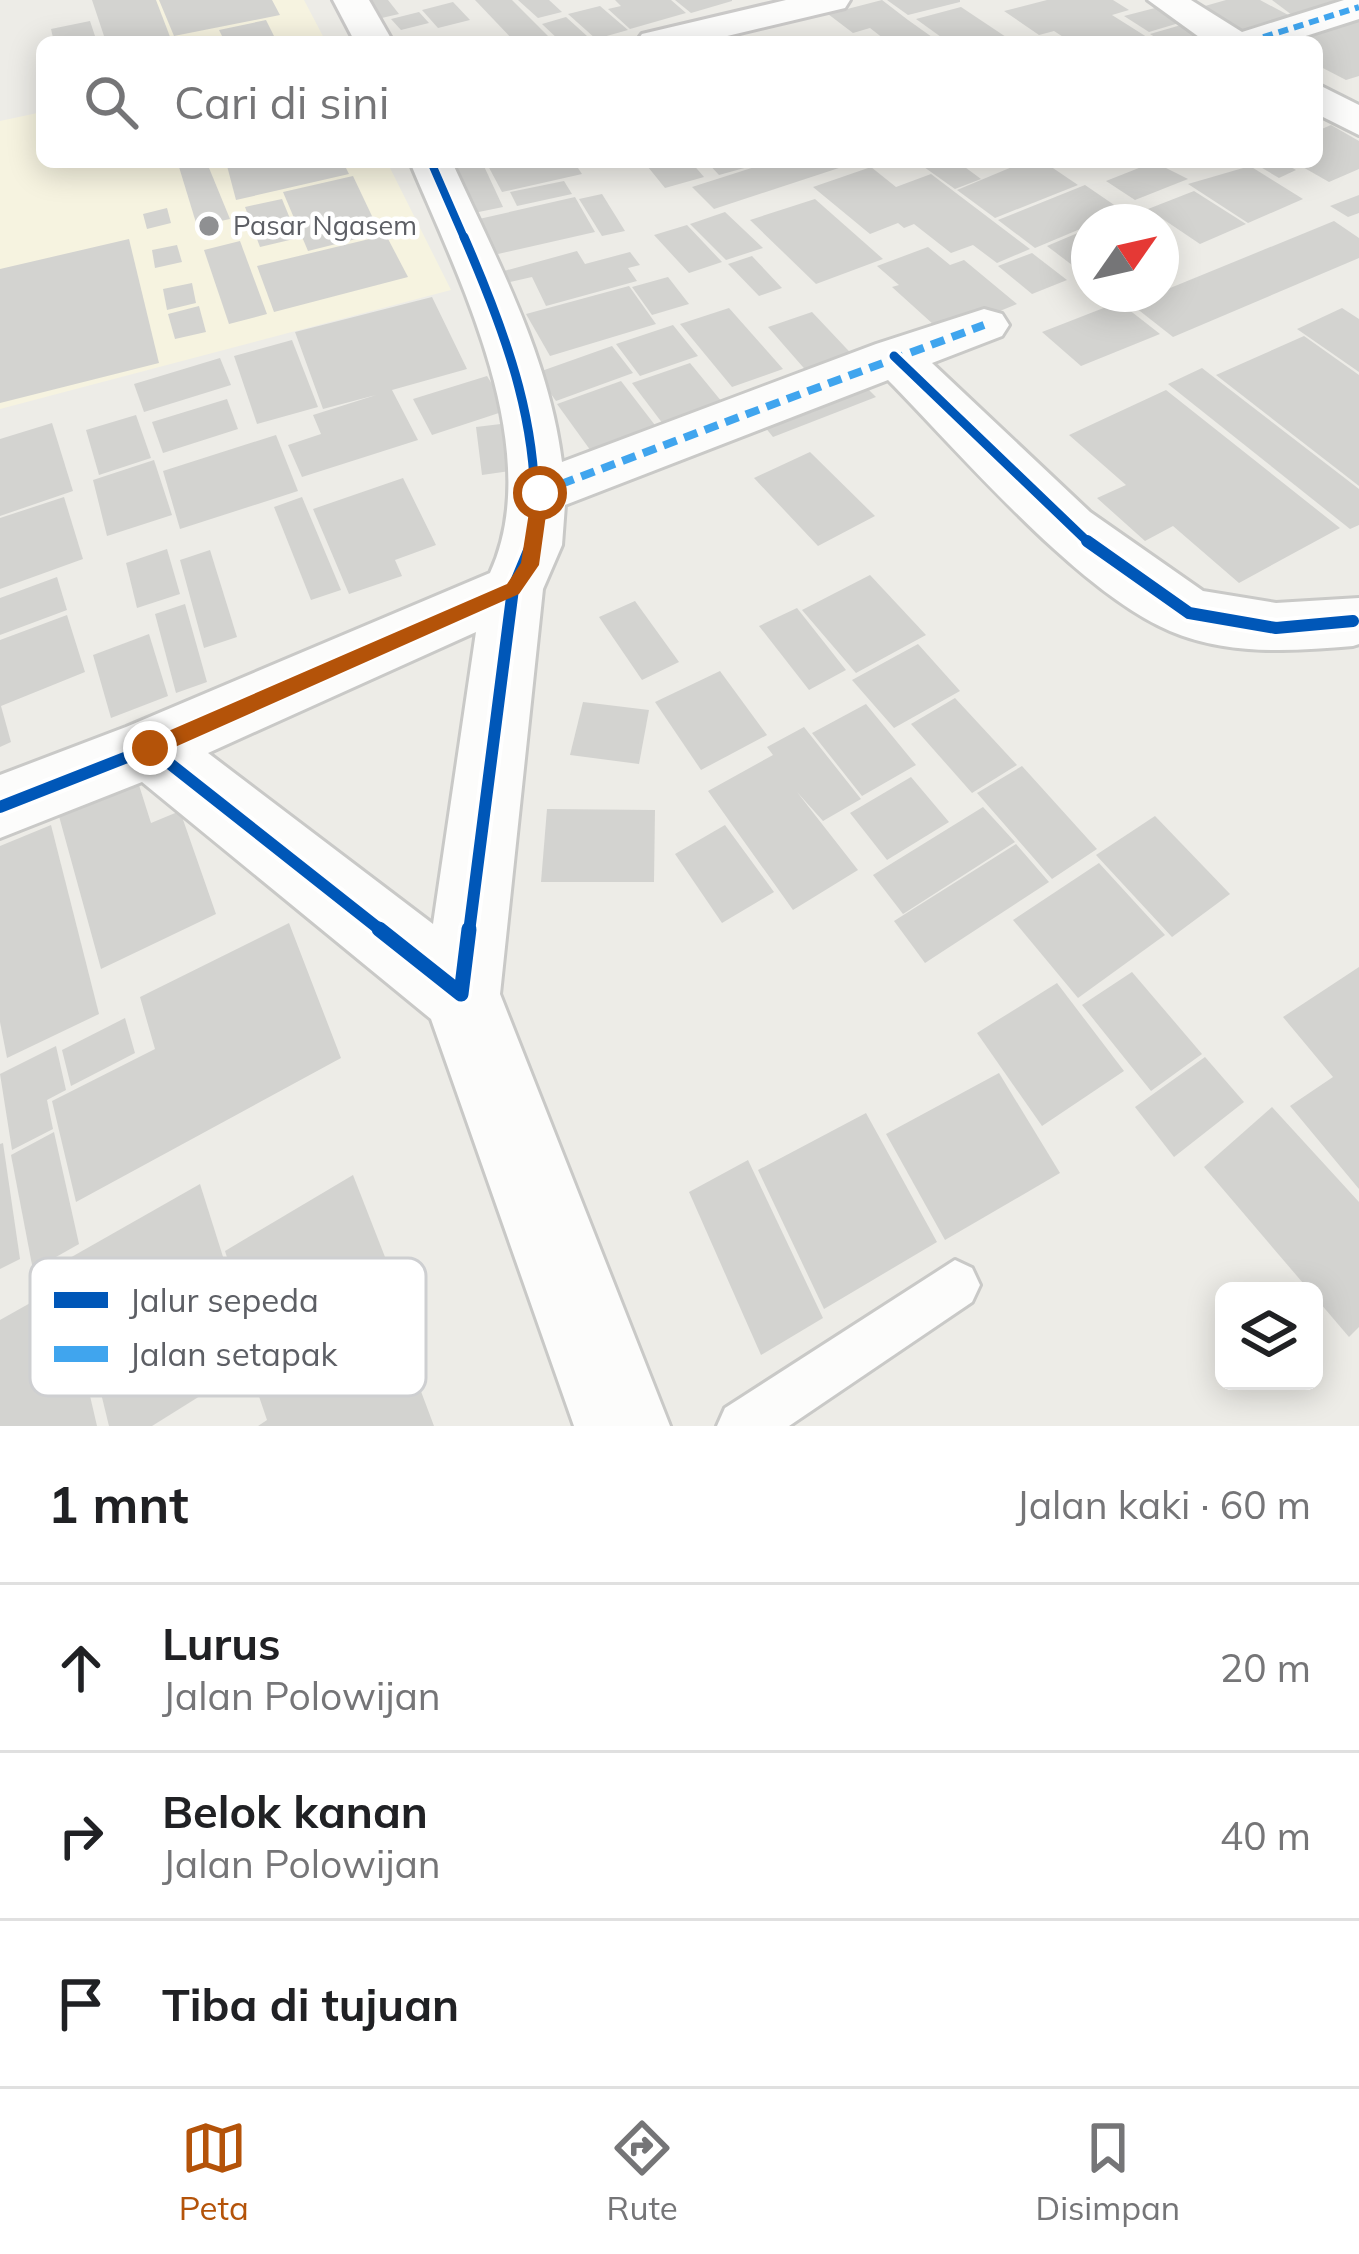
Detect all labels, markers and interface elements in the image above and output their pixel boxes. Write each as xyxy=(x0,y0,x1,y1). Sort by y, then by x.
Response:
search box xyxy=(36,36,1323,168)
icon: search xyxy=(78,69,144,135)
text: Cari di sini xyxy=(174,74,389,130)
north arrow xyxy=(1071,204,1179,312)
place label: Pasar Ngasem xyxy=(233,208,417,242)
marker: Pasar Ngasem xyxy=(196,213,222,239)
route start xyxy=(513,466,567,520)
route end xyxy=(123,721,177,775)
legend xyxy=(30,1258,426,1396)
text: Jalur sepeda xyxy=(129,1279,319,1320)
map controls xyxy=(1215,1282,1323,1390)
button: layers xyxy=(1215,1282,1323,1390)
text: Jalan setapak xyxy=(129,1333,339,1374)
text: 1 mnt xyxy=(48,1472,189,1536)
text: Jalan kaki · 60 m xyxy=(1016,1480,1311,1529)
text: Lurus xyxy=(162,1615,281,1671)
icon: ahead xyxy=(48,1635,114,1701)
text: 20 m xyxy=(1220,1643,1311,1692)
text: Jalan Polowijan xyxy=(162,1671,441,1720)
text: Belok kanan xyxy=(162,1783,428,1839)
icon: right xyxy=(48,1803,114,1869)
text: 40 m xyxy=(1220,1811,1311,1860)
text: Jalan Polowijan xyxy=(162,1839,441,1888)
icon: arrive xyxy=(48,1971,114,2037)
text: Tiba di tujuan xyxy=(162,1976,459,2032)
tab: Peta xyxy=(179,2115,249,2228)
tab: Rute xyxy=(607,2115,678,2228)
tab: Disimpan xyxy=(1035,2115,1180,2228)

